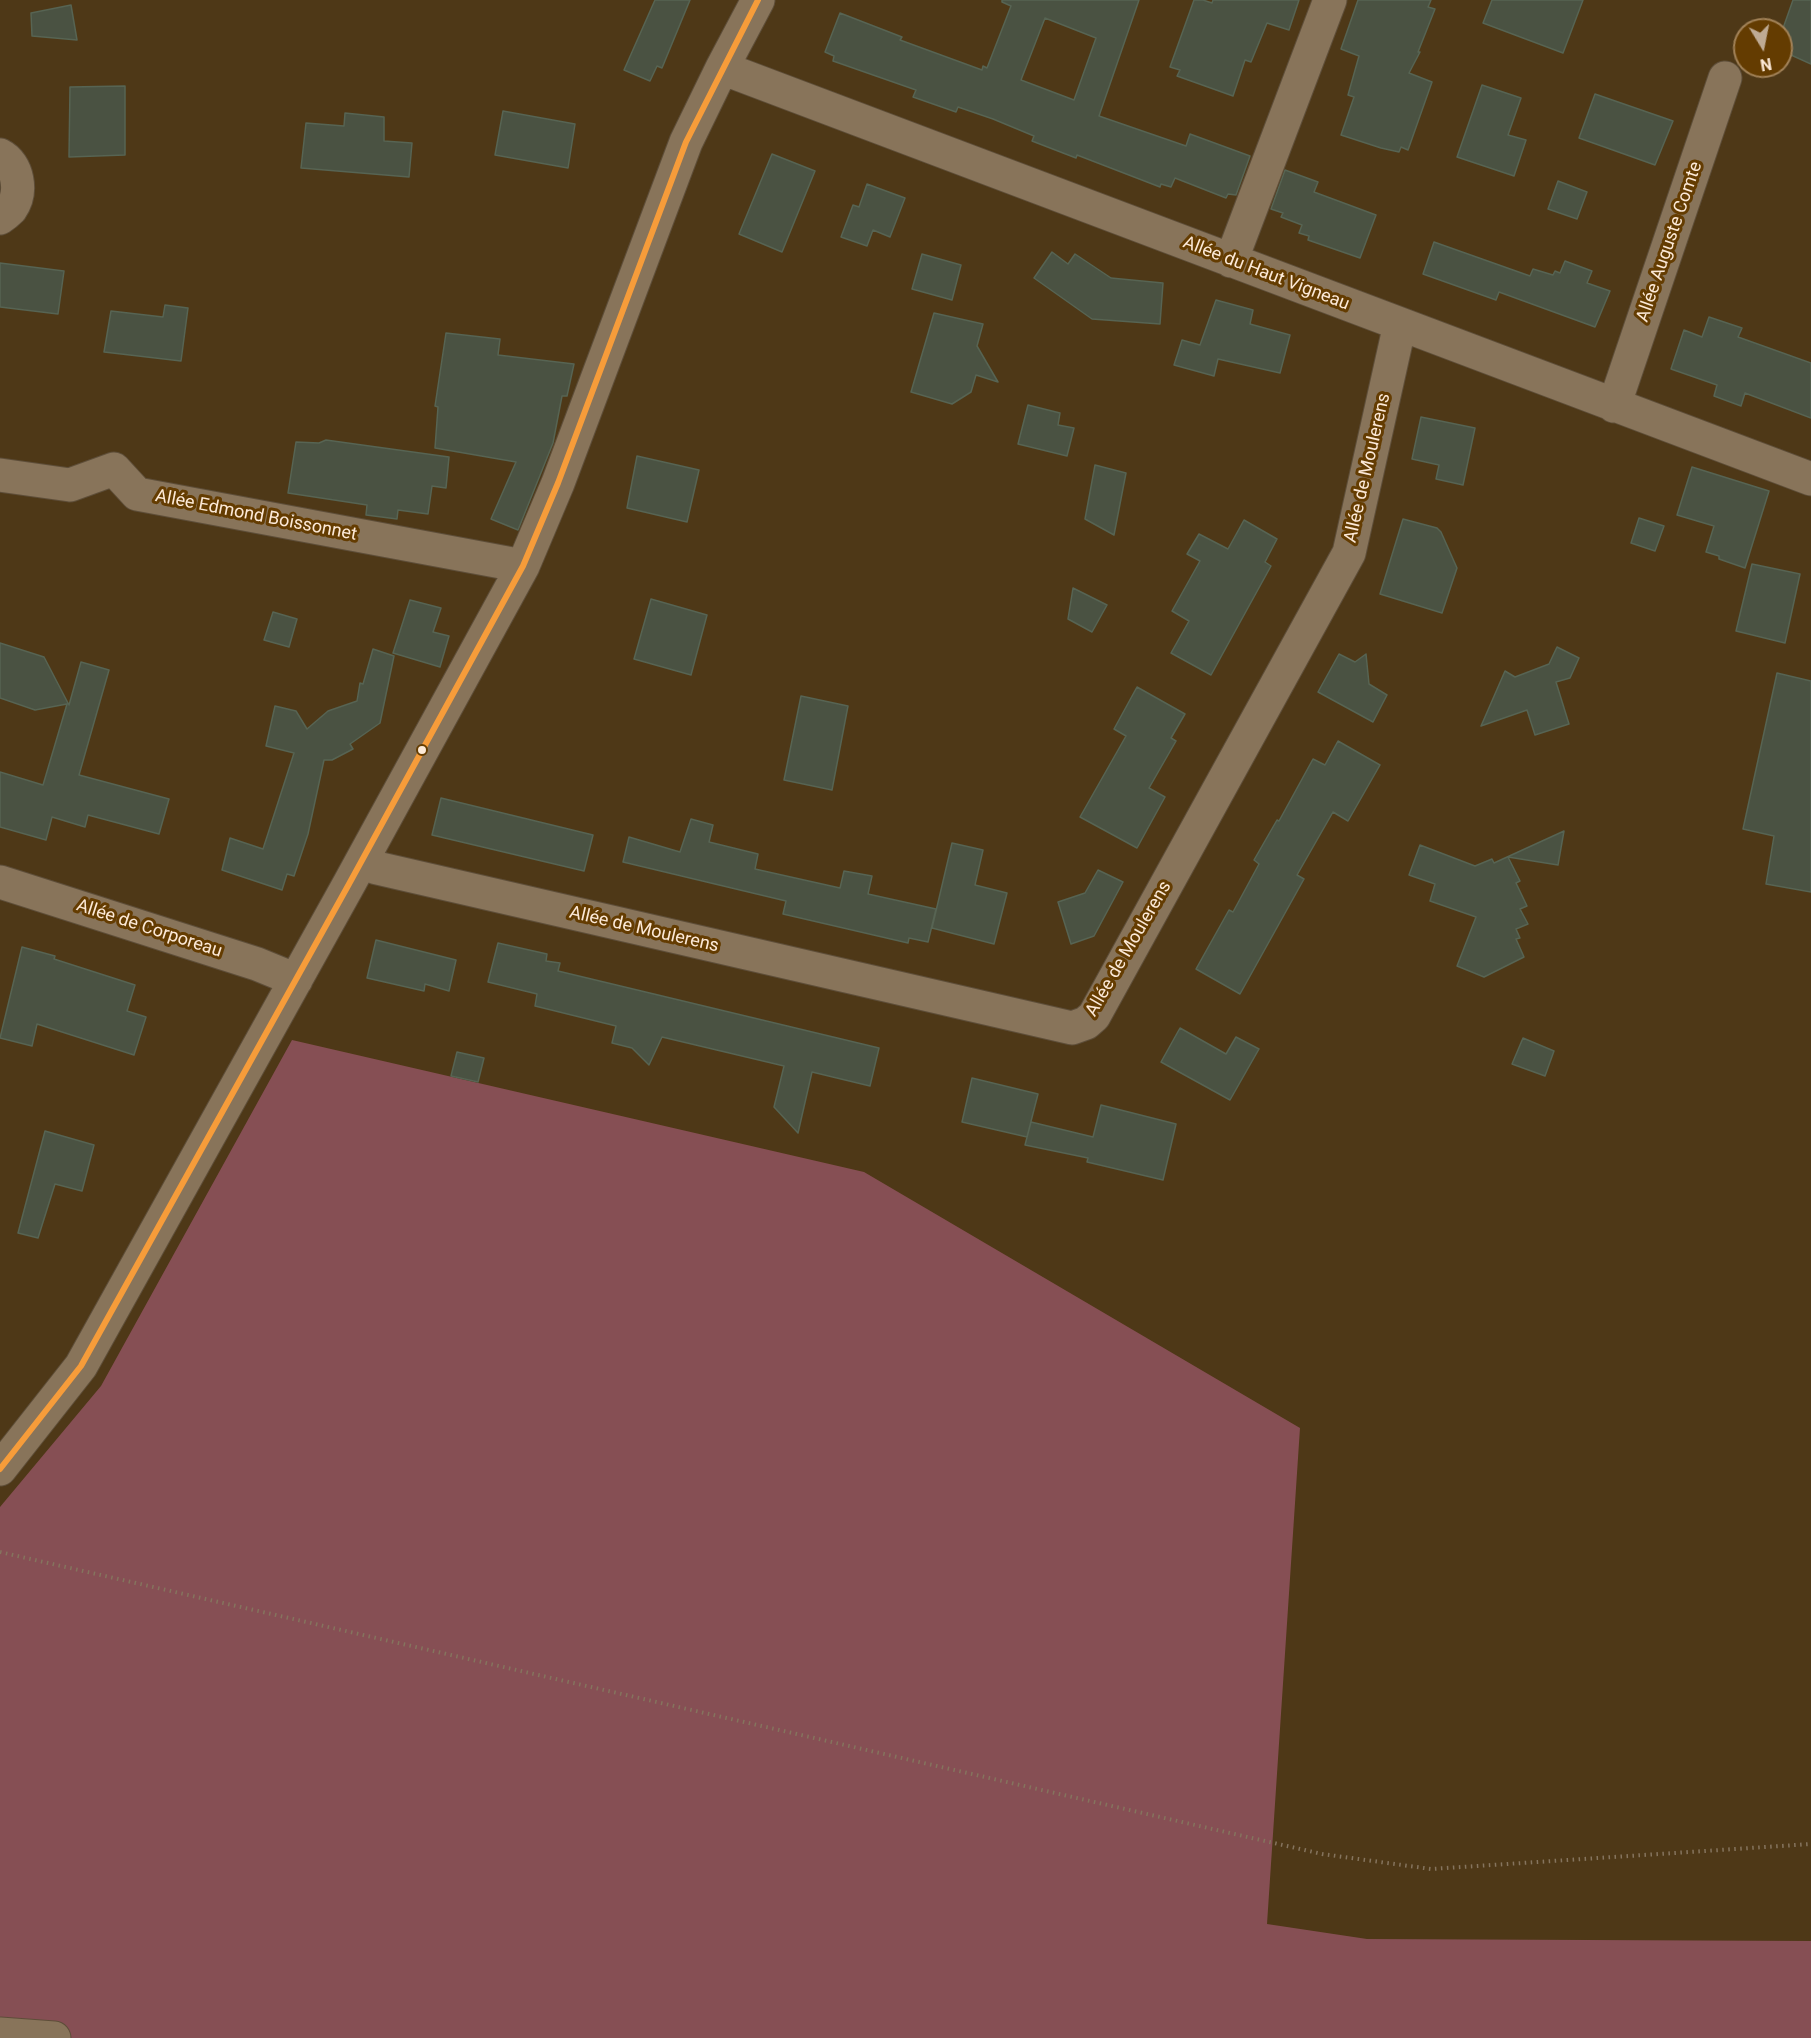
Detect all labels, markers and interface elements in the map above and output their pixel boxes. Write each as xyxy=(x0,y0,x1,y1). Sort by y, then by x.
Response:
north arrow xyxy=(1733,18,1793,78)
text: N xyxy=(1759,54,1773,75)
street label: Allée Auguste Comte xyxy=(1632,159,1708,325)
street label: Allée du Haut Vigneau xyxy=(1180,232,1352,316)
street label: Allée de Moulerens xyxy=(1340,391,1396,545)
street label: Allée Edmond Boissonnet xyxy=(153,486,359,546)
unlabelled marker xyxy=(416,744,428,756)
street label: Allée de Moulerens xyxy=(1081,877,1177,1021)
street label: Allée de Corporeau xyxy=(73,895,225,963)
street label: Allée de Moulerens xyxy=(567,902,721,958)

